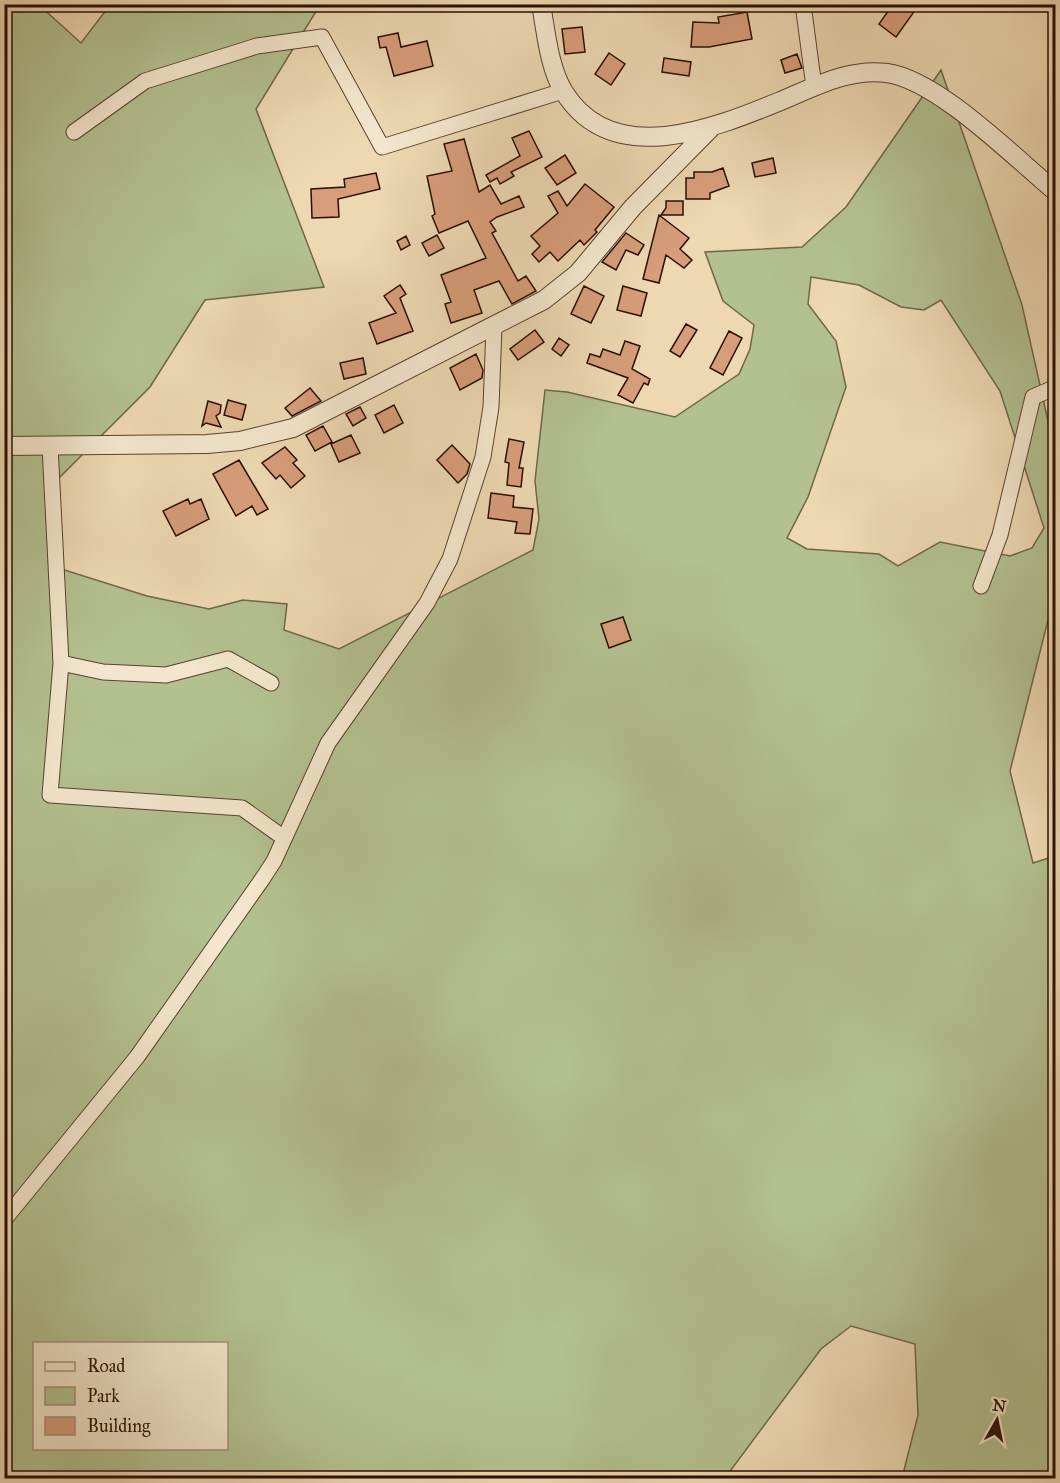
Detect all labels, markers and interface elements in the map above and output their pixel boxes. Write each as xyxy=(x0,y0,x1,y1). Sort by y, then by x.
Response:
legend xyxy=(33,1342,228,1450)
text: Road xyxy=(87,1355,125,1377)
text: Park xyxy=(87,1385,120,1407)
north arrow xyxy=(967,1390,1027,1450)
text: N xyxy=(991,1395,1008,1416)
text: Building xyxy=(87,1415,151,1438)

